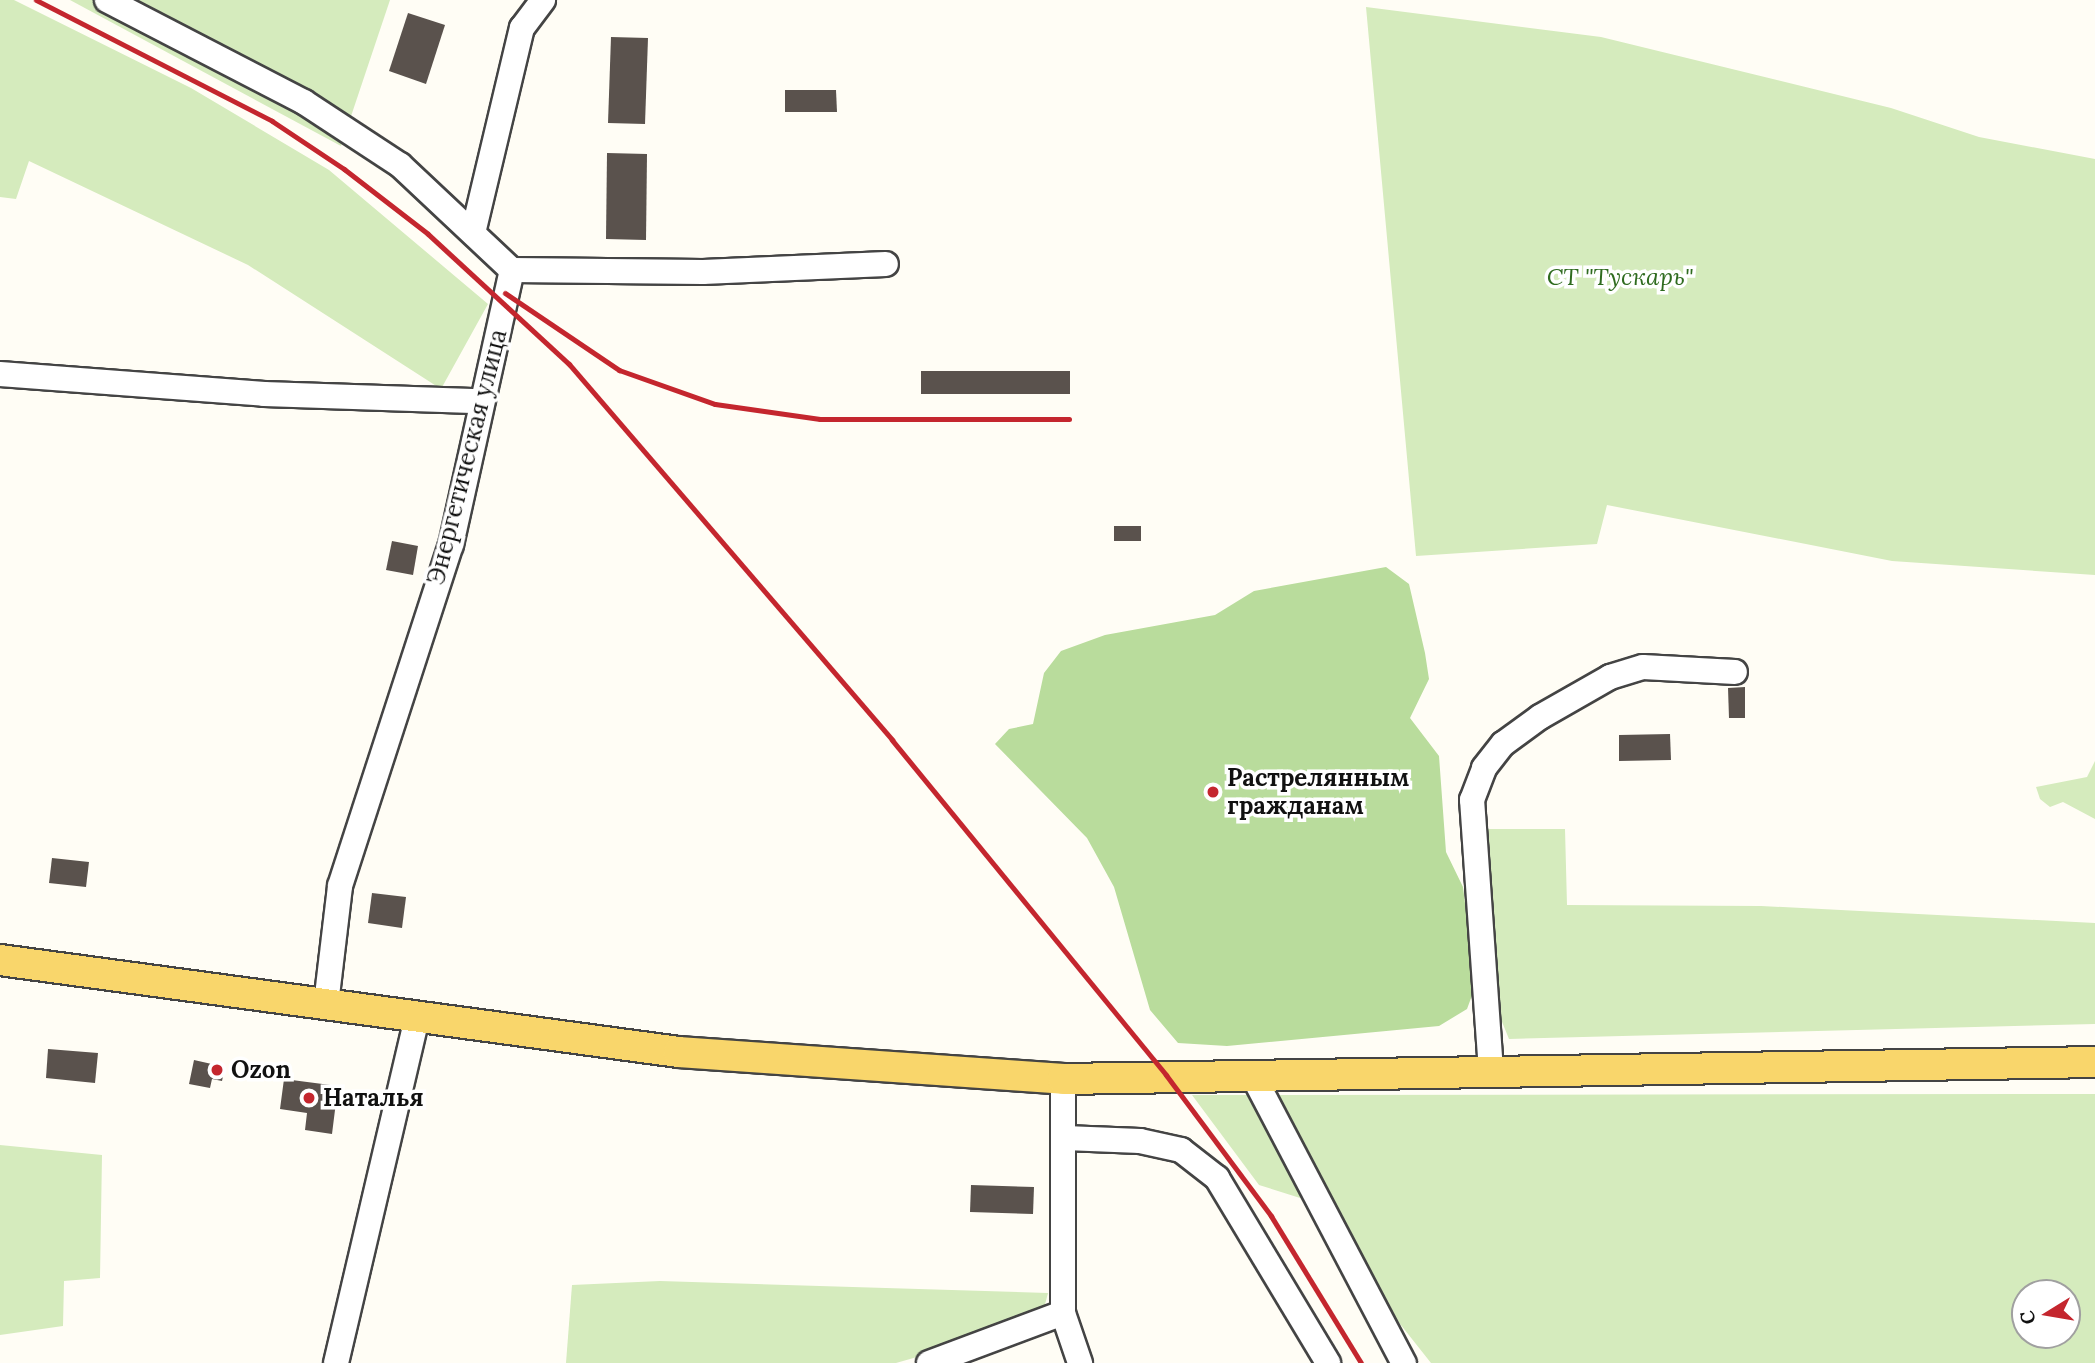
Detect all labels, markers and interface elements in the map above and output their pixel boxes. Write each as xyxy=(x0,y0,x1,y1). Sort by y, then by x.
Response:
park label: СТ "Тускарь" xyxy=(1547,263,1693,291)
street label: Энергетическая улица xyxy=(421,326,513,588)
place label: Растрелянным гражданам xyxy=(1227,764,1409,820)
marker: Растрелянным гражданам xyxy=(1205,784,1221,800)
place label: Ozon xyxy=(231,1056,291,1084)
marker: Ozon xyxy=(209,1062,225,1078)
place label: Наталья xyxy=(323,1084,424,1112)
marker: Наталья xyxy=(301,1090,317,1106)
north arrow xyxy=(2011,1279,2081,1349)
text: С xyxy=(2014,1309,2040,1326)

